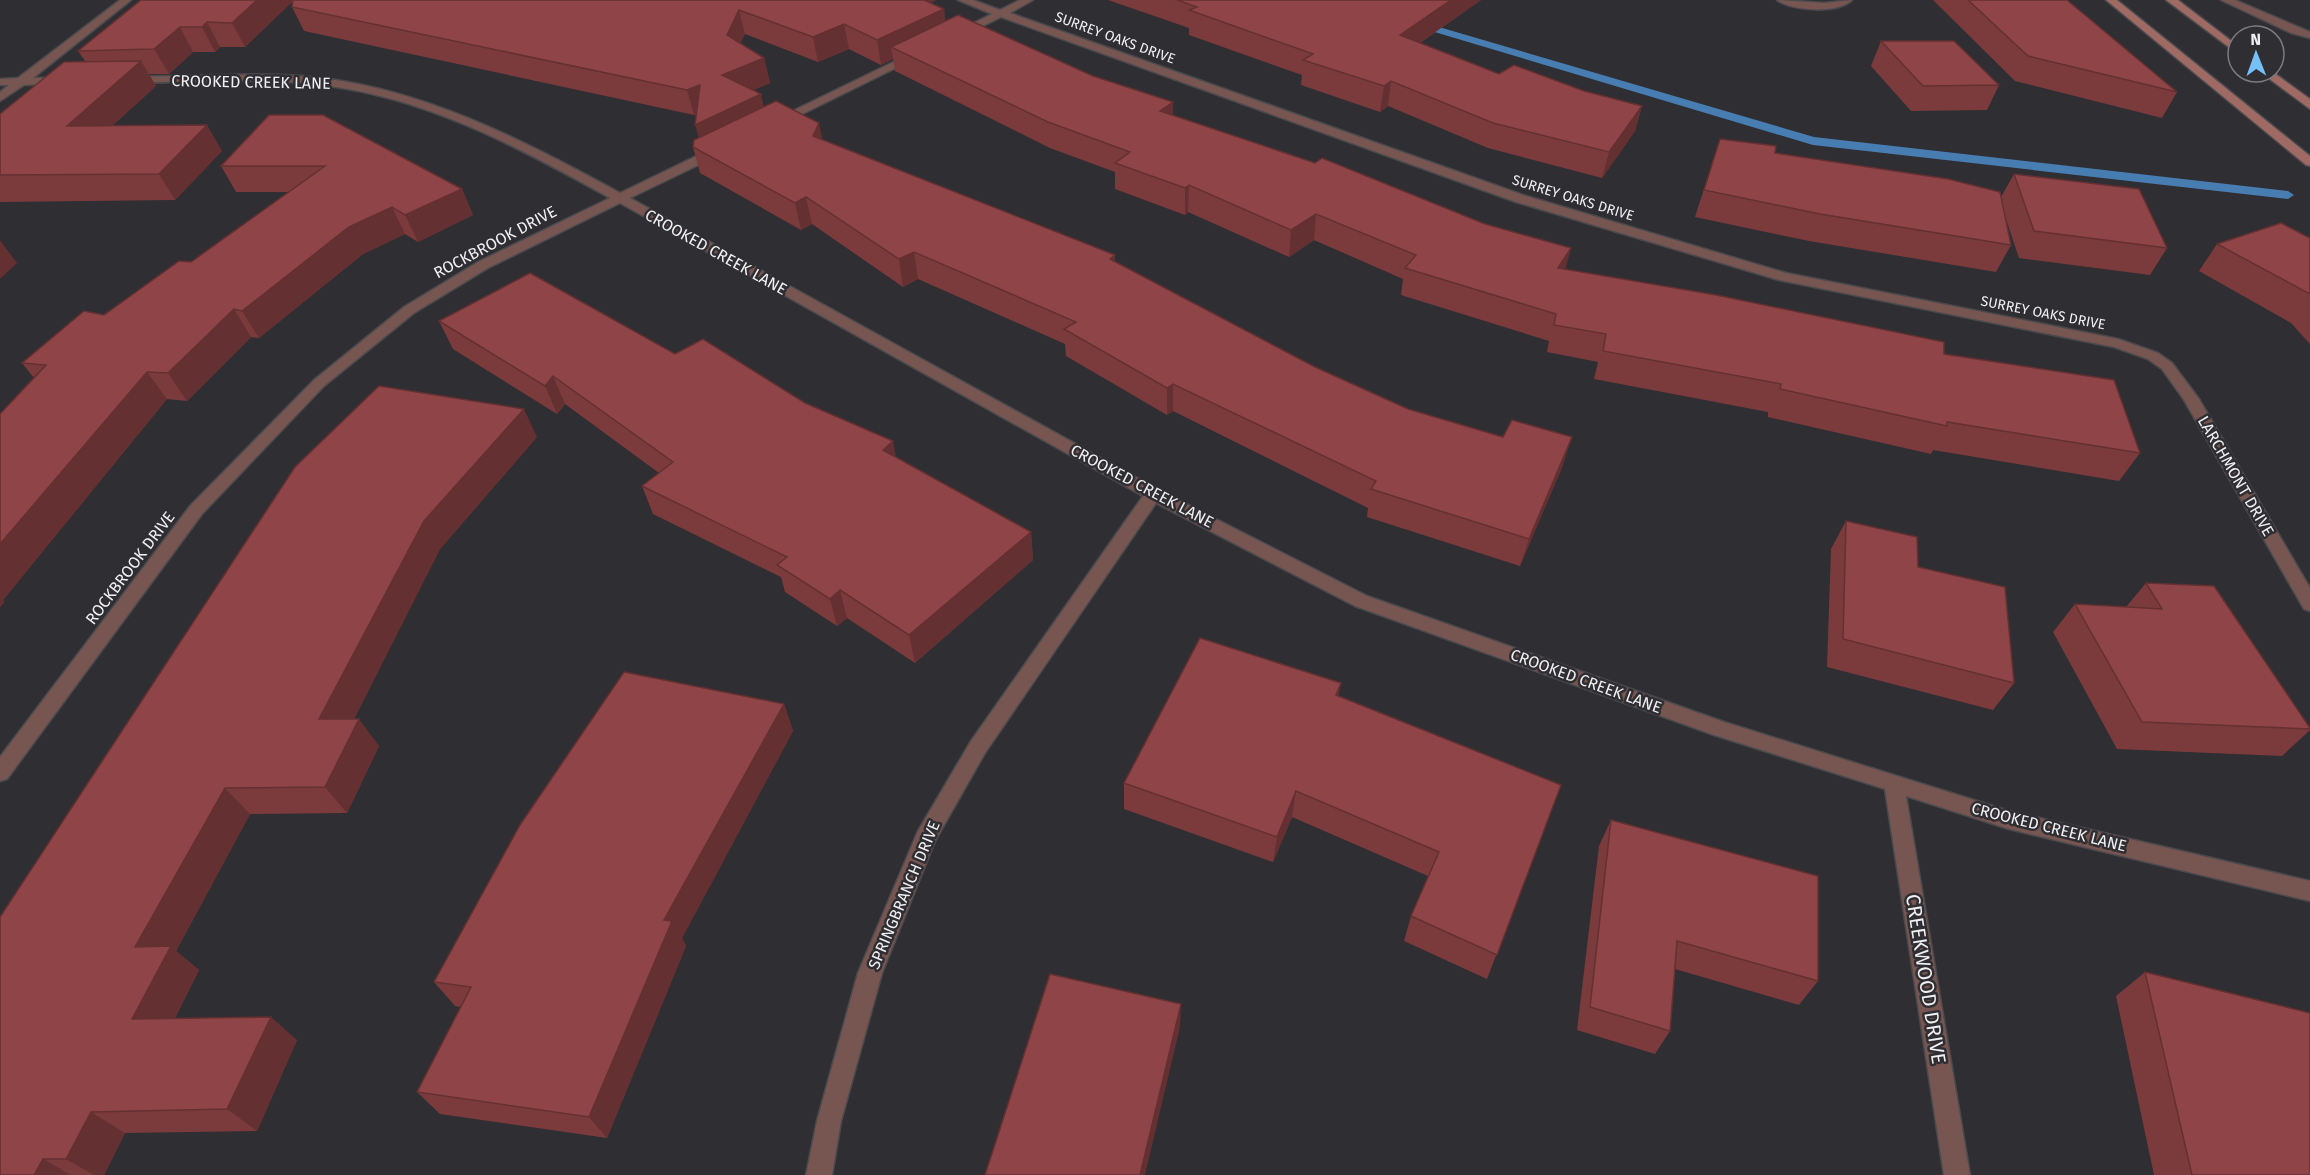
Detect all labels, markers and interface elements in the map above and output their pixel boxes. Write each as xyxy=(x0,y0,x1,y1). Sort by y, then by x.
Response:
street label: SURREY OAKS DRIVE xyxy=(1053,8,1177,68)
north arrow xyxy=(2226,24,2286,84)
text: N xyxy=(2250,30,2261,49)
street label: CROOKED CREEK LANE xyxy=(171,71,331,93)
street label: SURREY OAKS DRIVE xyxy=(1510,171,1636,225)
street label: ROCKBROOK DRIVE xyxy=(430,202,560,282)
street label: CROOKED CREEK LANE xyxy=(642,205,790,299)
street label: SURREY OAKS DRIVE xyxy=(1979,293,2107,333)
street label: LARCHMONT DRIVE xyxy=(2194,413,2278,539)
street label: CROOKED CREEK LANE xyxy=(1067,440,1217,532)
street label: ROCKBROOK DRIVE xyxy=(81,508,179,628)
street label: CROOKED CREEK LANE xyxy=(1508,645,1664,717)
street label: CROOKED CREEK LANE xyxy=(1969,799,2129,855)
street label: SPRINGBRANCH DRIVE xyxy=(864,818,944,972)
street label: CREEKWOOD DRIVE xyxy=(1901,892,1951,1066)

